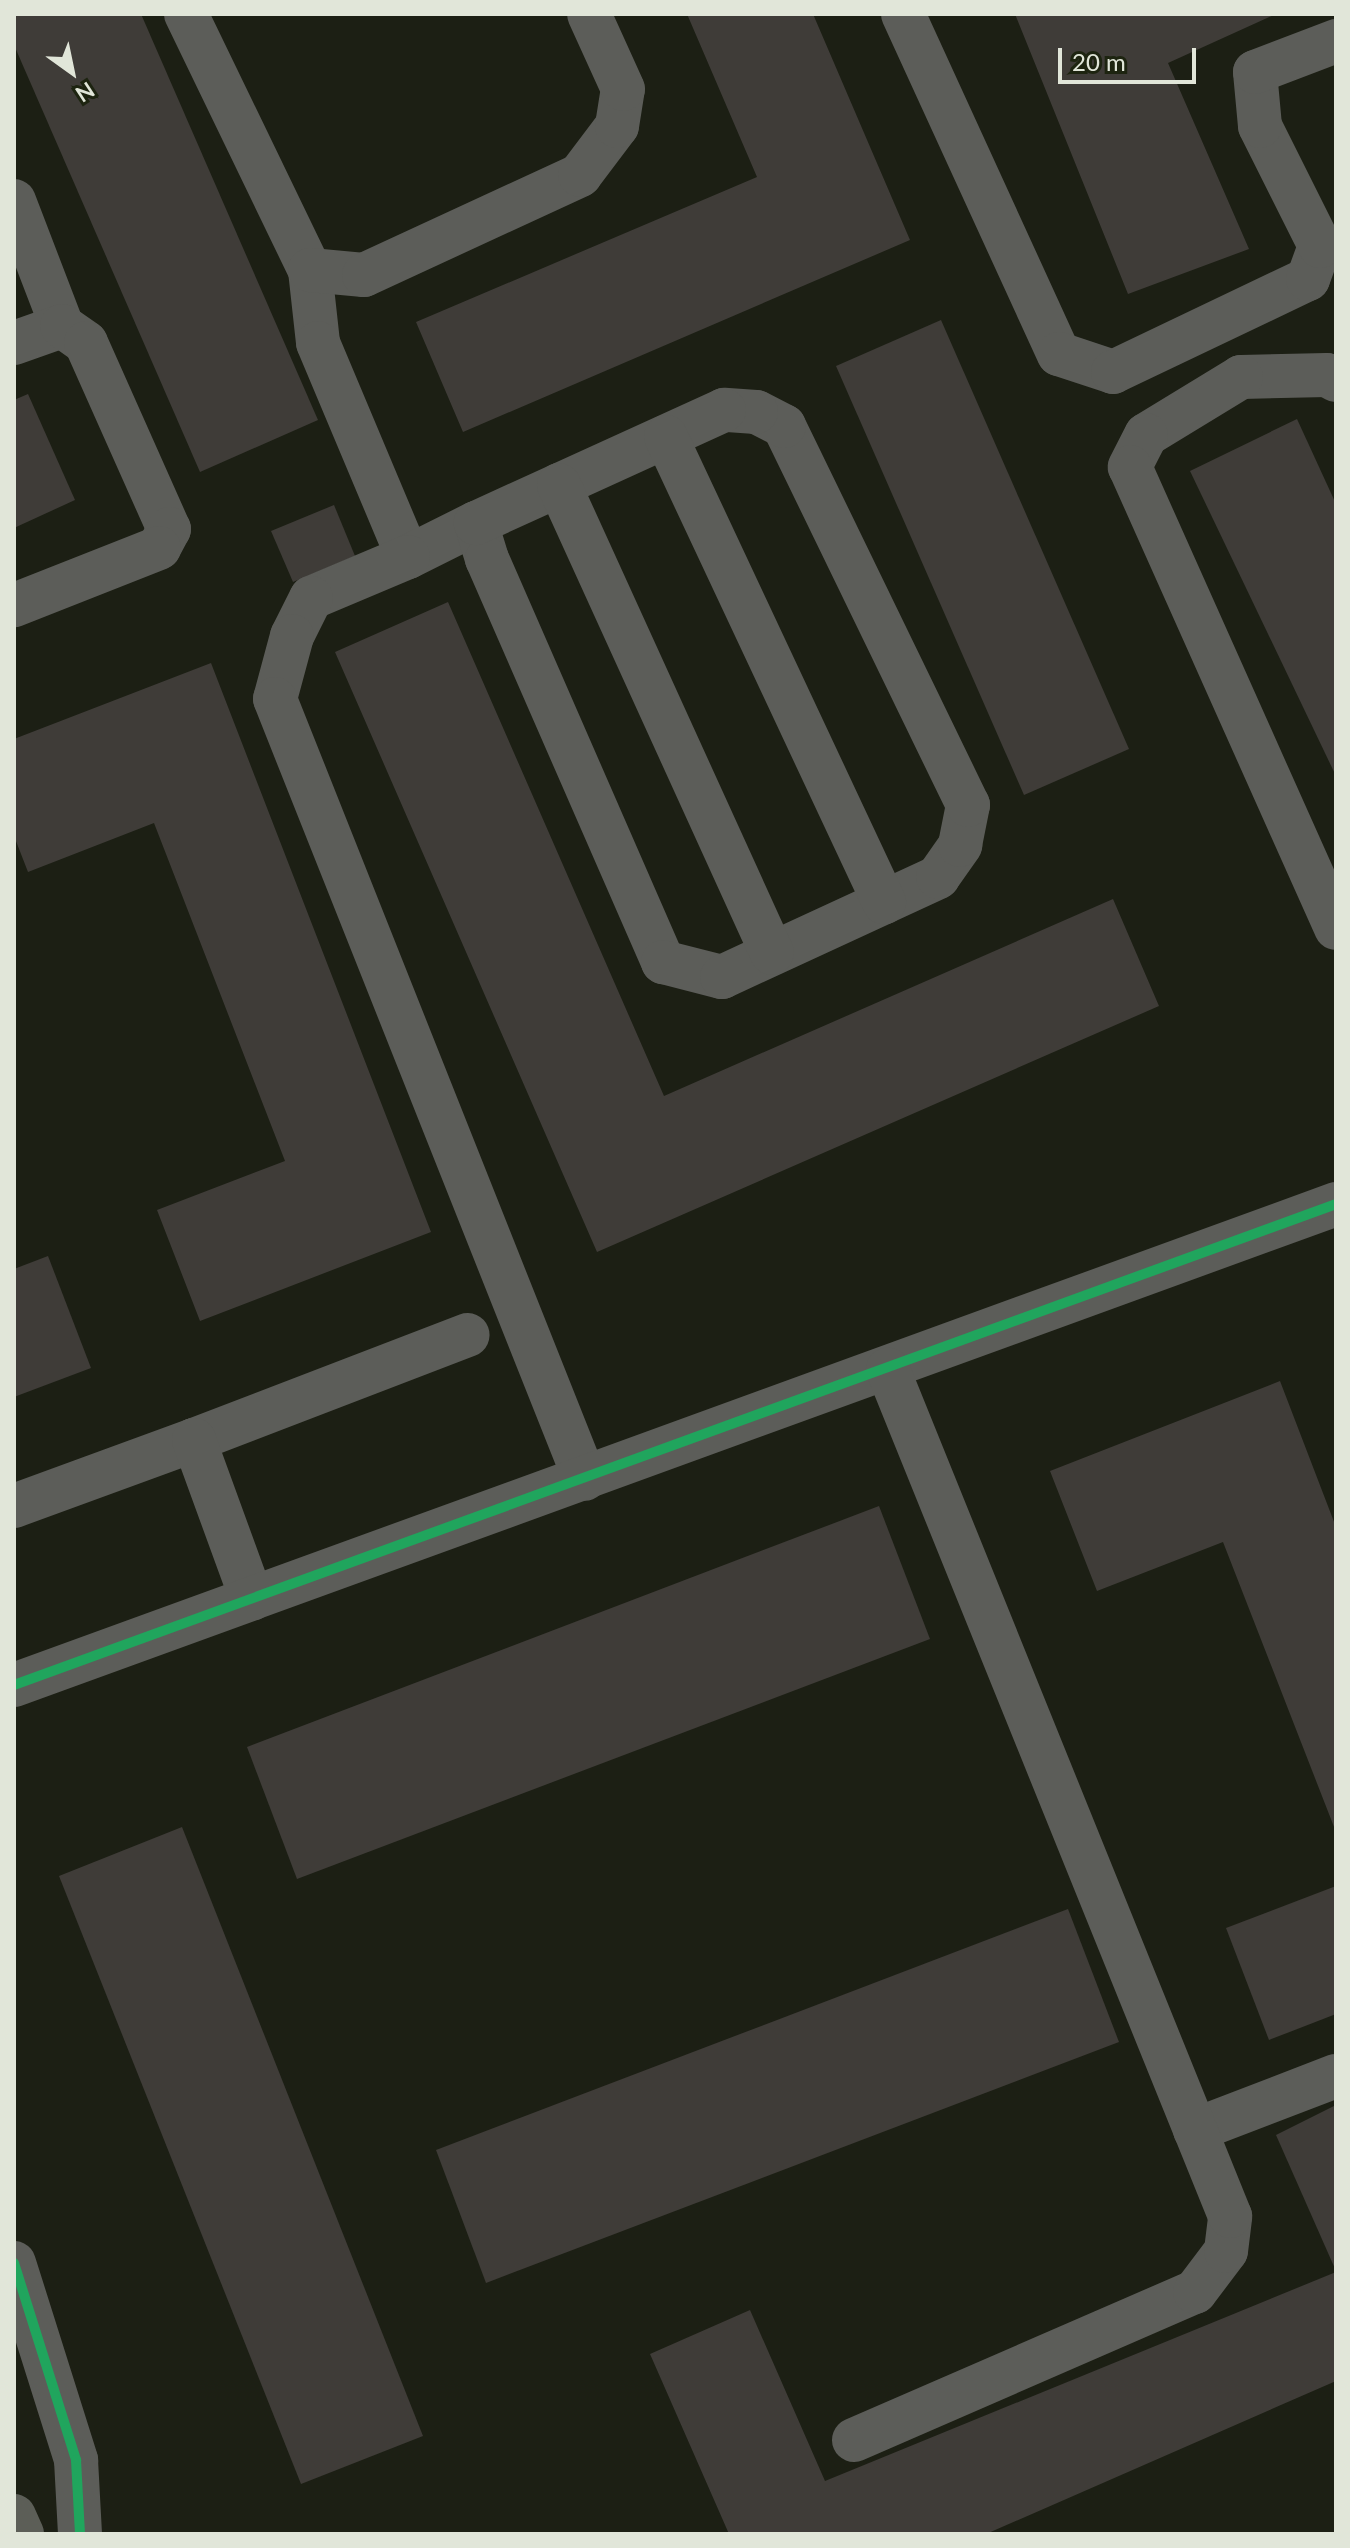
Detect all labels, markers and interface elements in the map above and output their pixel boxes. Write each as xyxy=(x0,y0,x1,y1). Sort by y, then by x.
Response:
north arrow xyxy=(32,32,112,112)
scale bar xyxy=(1062,32,1200,82)
text: 20 m xyxy=(1072,47,1126,76)
text: N xyxy=(71,77,100,108)

